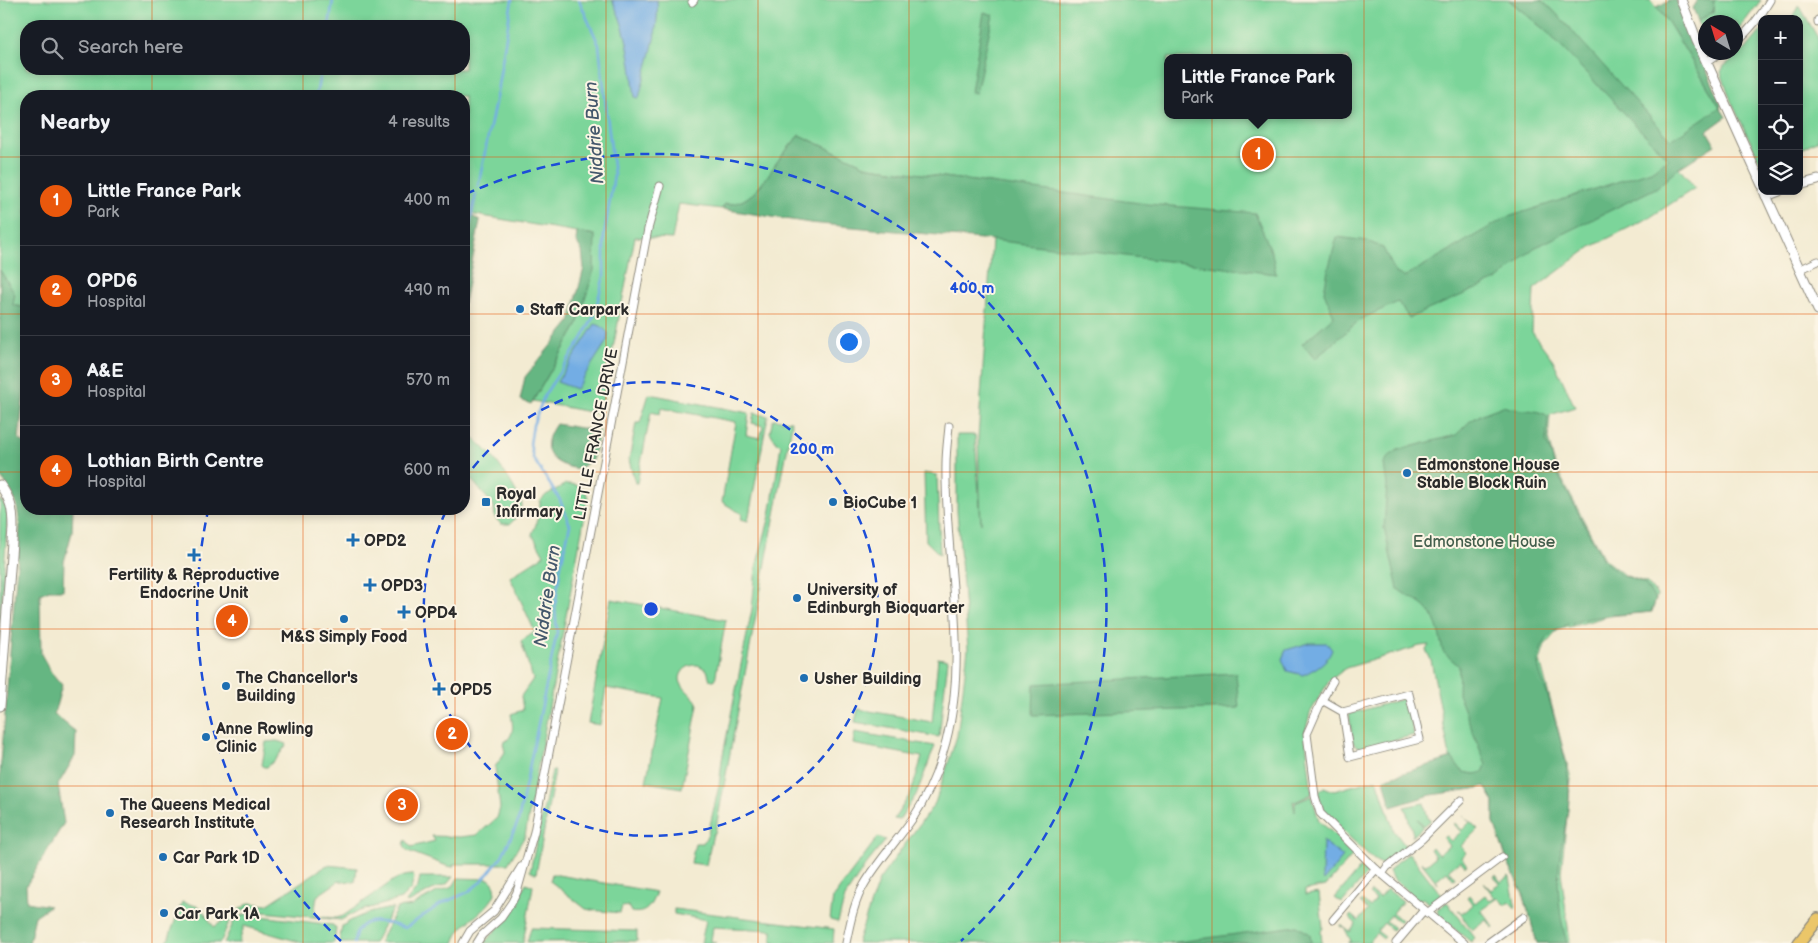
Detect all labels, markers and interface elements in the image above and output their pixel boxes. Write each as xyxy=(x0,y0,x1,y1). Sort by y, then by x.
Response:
north arrow xyxy=(1698,15,1743,60)
map controls xyxy=(1758,15,1803,195)
button: + xyxy=(1758,15,1803,60)
search box xyxy=(20,20,470,75)
icon: search xyxy=(38,34,66,62)
text: Search here xyxy=(78,36,183,59)
popup xyxy=(1164,54,1352,119)
button: − xyxy=(1758,60,1803,105)
text: Little France Park xyxy=(1181,66,1335,89)
water label: Niddrie Burn xyxy=(580,81,609,185)
text: Park xyxy=(1181,89,1213,108)
button: locate xyxy=(1758,105,1803,150)
text: Nearby xyxy=(40,110,110,135)
text: 4 results xyxy=(388,113,450,132)
pin: 1 xyxy=(1242,135,1274,173)
button: layers xyxy=(1758,150,1803,195)
text: Little France Park xyxy=(87,180,241,203)
text: 1 xyxy=(53,191,59,210)
text: 400 m xyxy=(404,191,450,210)
text: Park xyxy=(87,203,119,222)
text: OPD6 xyxy=(87,270,138,293)
text: 400 m xyxy=(950,279,994,298)
text: 2 xyxy=(51,281,61,300)
text: 490 m xyxy=(404,281,450,300)
text: Hospital xyxy=(87,293,146,312)
place label: Staff Carpark xyxy=(530,301,629,320)
marker: Staff Carpark xyxy=(514,303,526,315)
your location xyxy=(836,329,862,355)
street label: LITTLE FRANCE DRIVE xyxy=(570,347,622,522)
text: A&E xyxy=(87,360,124,383)
text: 3 xyxy=(51,371,61,390)
text: 570 m xyxy=(406,371,450,390)
text: Hospital xyxy=(87,383,146,402)
text: 200 m xyxy=(790,440,834,459)
text: Lothian Birth Centre xyxy=(87,450,264,473)
place label: Edmonstone House Stable Block Ruin xyxy=(1417,456,1560,493)
text: 4 xyxy=(51,461,61,480)
text: 600 m xyxy=(404,461,450,480)
marker: Edmonstone House Stable Block Ruin xyxy=(1401,467,1413,479)
text: Hospital xyxy=(87,473,146,492)
place label: Royal Infirmary xyxy=(496,485,563,522)
place label: BioCube 1 xyxy=(843,494,917,513)
marker: Royal Infirmary xyxy=(480,496,492,508)
marker: BioCube 1 xyxy=(827,496,839,508)
place label: OPD2 xyxy=(364,532,407,551)
marker: OPD2 xyxy=(346,533,360,547)
park label: Edmonstone House xyxy=(1413,533,1556,552)
water label: Niddrie Burn xyxy=(530,544,565,648)
marker: Fertility & Reproductive Endocrine Unit xyxy=(187,548,201,562)
place label: Fertility & Reproductive Endocrine Unit xyxy=(109,566,280,603)
place label: OPD3 xyxy=(381,577,423,596)
marker: OPD3 xyxy=(363,578,377,592)
place label: University of Edinburgh Bioquarter xyxy=(807,581,965,618)
marker: University of Edinburgh Bioquarter xyxy=(791,592,803,604)
centre of rings xyxy=(642,600,660,618)
pin: 4 xyxy=(216,602,248,640)
place label: OPD4 xyxy=(415,604,458,623)
marker: OPD4 xyxy=(397,605,411,619)
marker: M&S Simply Food xyxy=(338,613,350,625)
place label: M&S Simply Food xyxy=(281,628,407,647)
place label: The Chancellor's Building xyxy=(236,669,358,706)
place label: Usher Building xyxy=(814,670,921,689)
marker: Usher Building xyxy=(798,672,810,684)
marker: The Chancellor's Building xyxy=(220,680,232,692)
place label: OPD5 xyxy=(450,681,492,700)
marker: OPD5 xyxy=(432,682,446,696)
pin: 2 xyxy=(436,715,468,753)
place label: Anne Rowling Clinic xyxy=(215,720,313,757)
marker: Anne Rowling Clinic xyxy=(200,731,212,743)
pin: 3 xyxy=(386,786,418,824)
place label: The Queens Medical Research Institute xyxy=(120,796,270,833)
marker: The Queens Medical Research Institute xyxy=(104,807,116,819)
place label: Car Park 1D xyxy=(173,849,260,868)
marker: Car Park 1D xyxy=(157,851,169,863)
place label: Car Park 1A xyxy=(174,905,260,924)
marker: Car Park 1A xyxy=(158,907,170,919)

